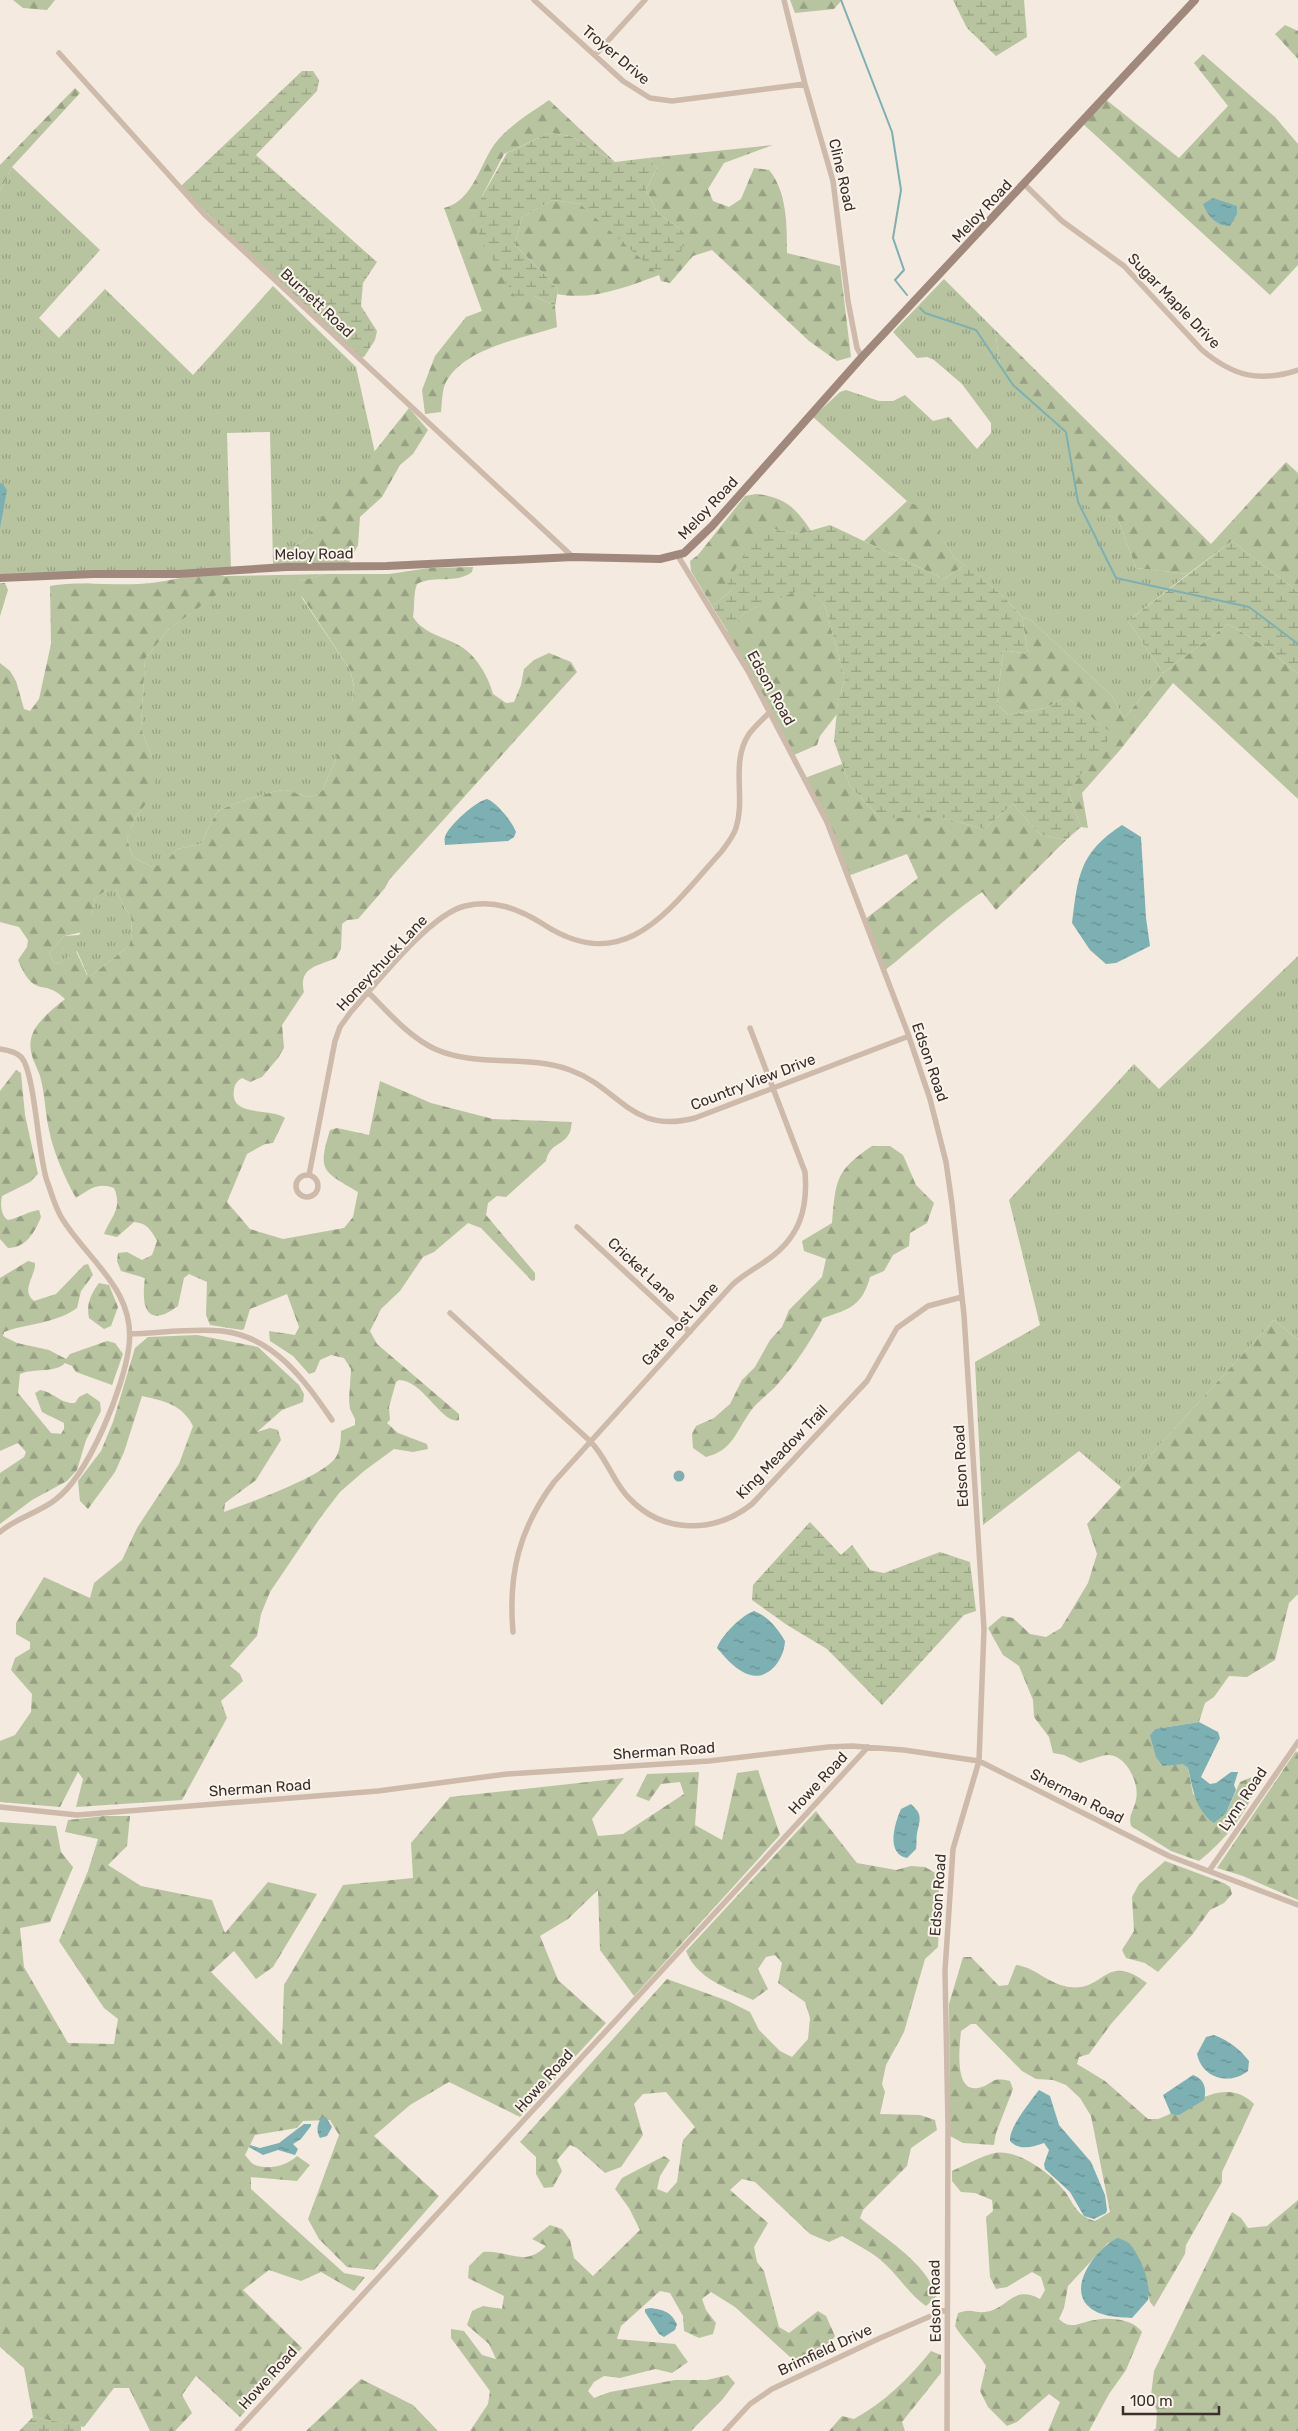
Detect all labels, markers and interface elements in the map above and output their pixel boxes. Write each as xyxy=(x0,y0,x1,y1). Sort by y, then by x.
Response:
street label: Troyer Drive xyxy=(578,21,654,89)
street label: Cline Road xyxy=(825,137,859,213)
street label: Meloy Road xyxy=(948,176,1016,246)
street label: Sugar Maple Drive xyxy=(1124,250,1224,352)
street label: Burnett Road xyxy=(277,265,357,341)
street label: Meloy Road xyxy=(674,473,742,543)
street label: Meloy Road xyxy=(274,544,354,564)
street label: Edson Road xyxy=(743,648,799,728)
street label: Honeychuck Lane xyxy=(333,911,431,1015)
street label: Edson Road xyxy=(908,1020,952,1104)
street label: Country View Drive xyxy=(688,1050,818,1114)
street label: Cricket Lane xyxy=(604,1234,680,1306)
street label: Gate Post Lane xyxy=(638,1279,722,1369)
street label: King Meadow Trail xyxy=(733,1401,831,1503)
street label: Edson Road xyxy=(950,1424,972,1508)
street label: Sherman Road xyxy=(612,1738,716,1764)
street label: Howe Road xyxy=(785,1748,851,1818)
street label: Lynn Road xyxy=(1215,1764,1271,1834)
street label: Sherman Road xyxy=(1027,1765,1127,1827)
street label: Sherman Road xyxy=(208,1775,312,1801)
street label: Edson Road xyxy=(926,1853,950,1937)
street label: Howe Road xyxy=(511,2046,577,2116)
street label: Edson Road xyxy=(925,2260,945,2342)
street label: Brimfield Drive xyxy=(775,2320,875,2380)
street label: Howe Road xyxy=(235,2343,301,2413)
scale bar xyxy=(1123,2384,1219,2416)
text: 100 m xyxy=(1130,2392,1172,2410)

